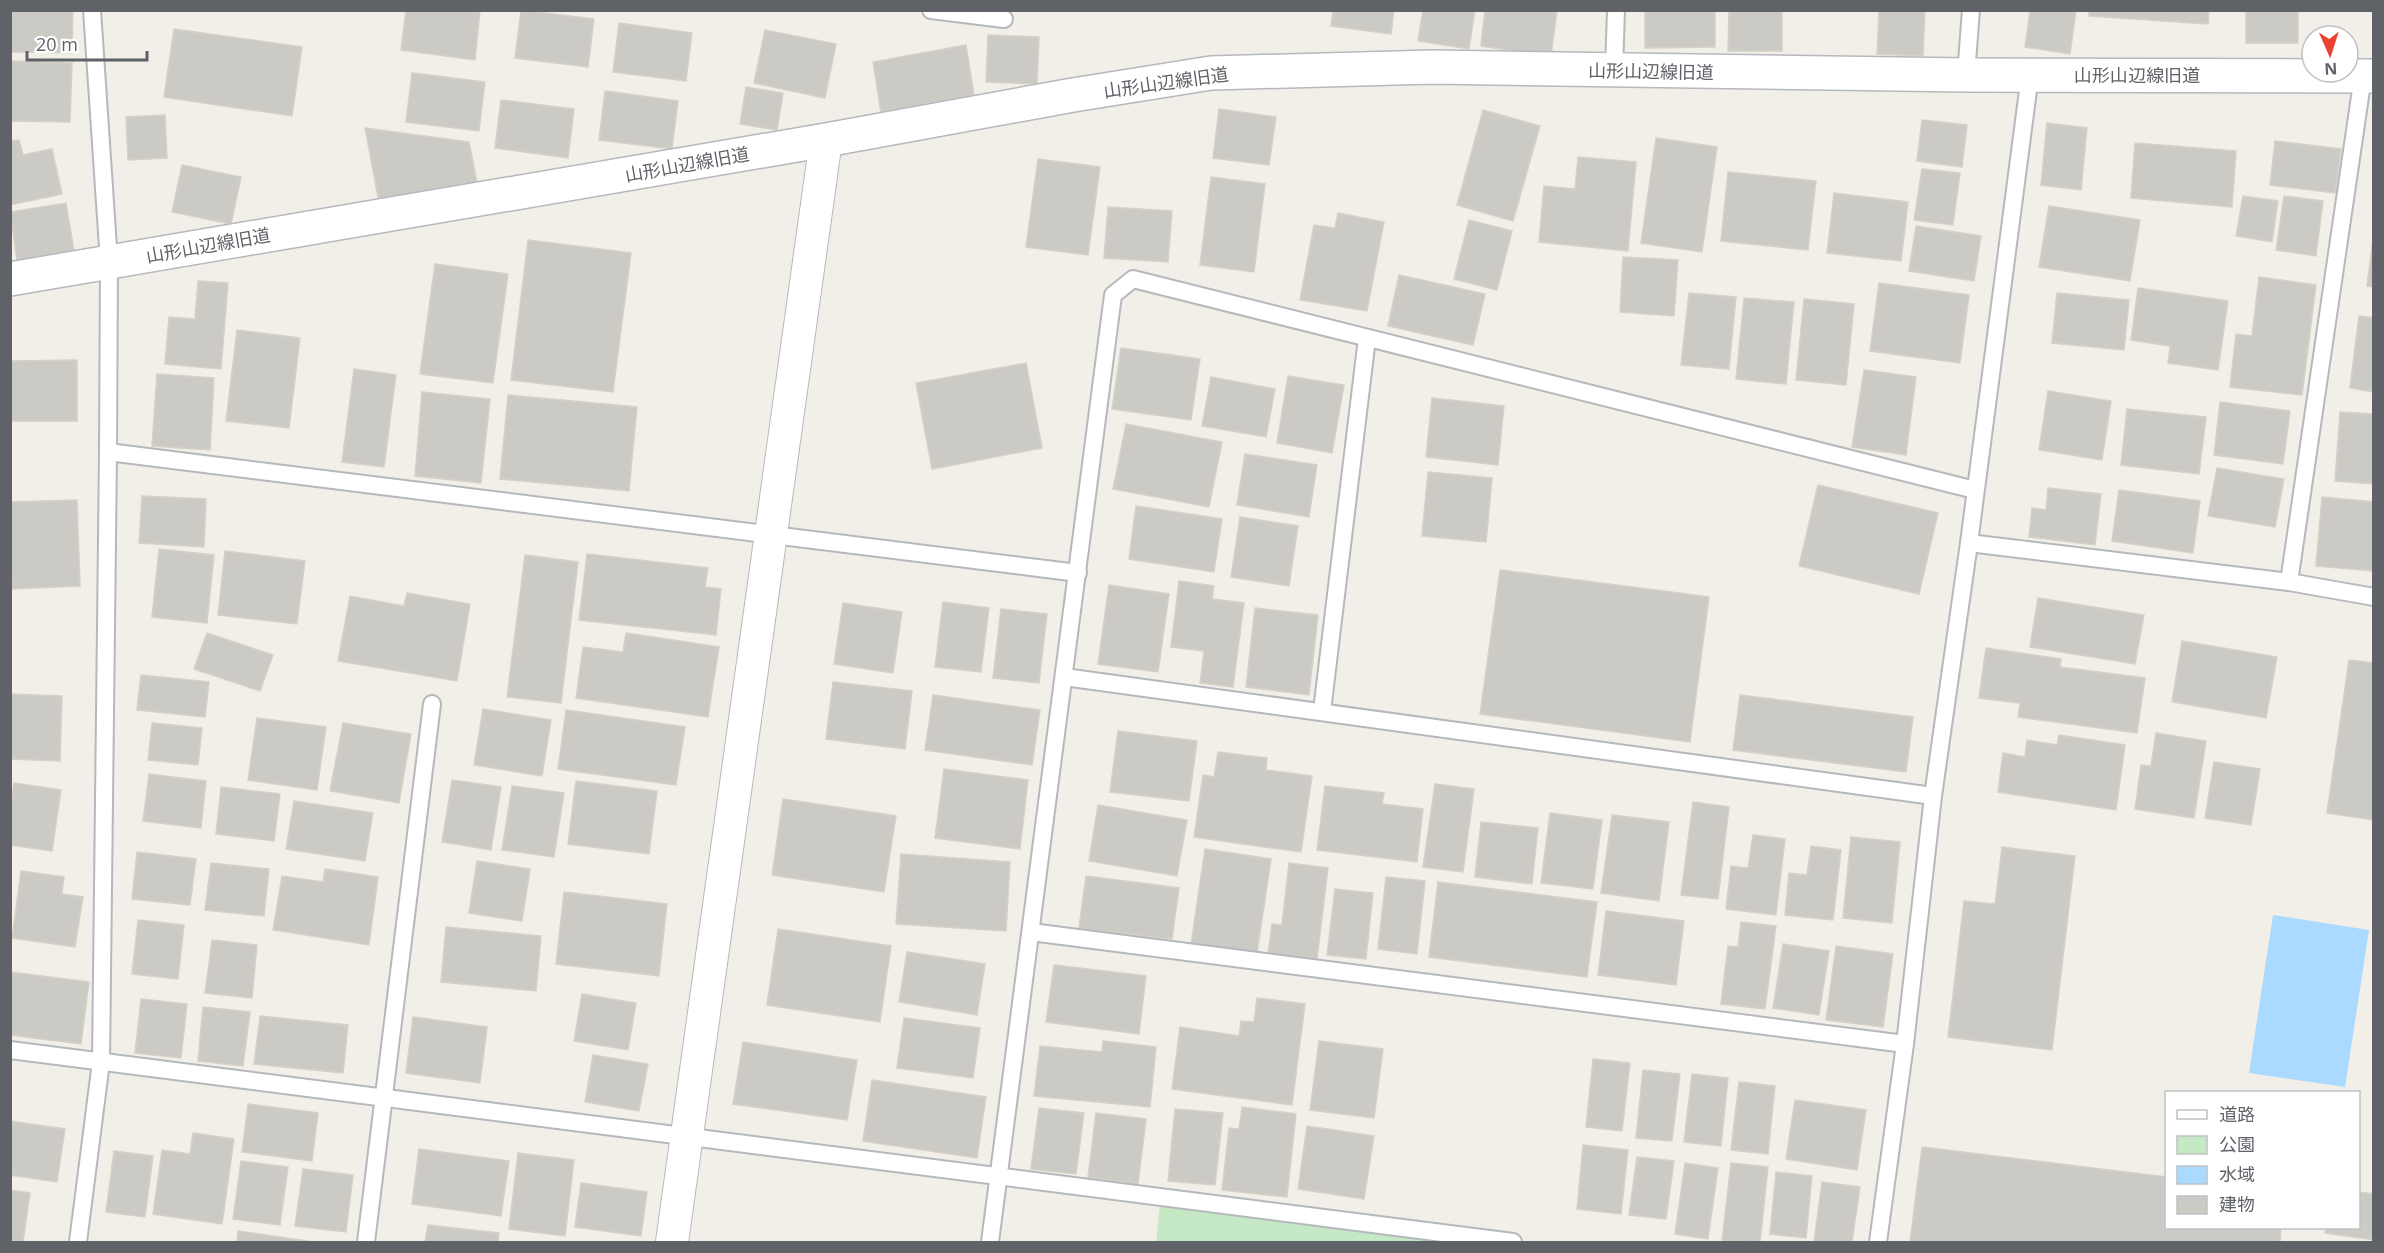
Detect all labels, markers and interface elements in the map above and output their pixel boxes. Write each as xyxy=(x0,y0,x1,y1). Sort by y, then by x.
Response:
scale bar xyxy=(27,24,147,62)
north arrow xyxy=(2300,24,2360,84)
text: 20 m xyxy=(36,32,78,56)
street label: 山形山辺線旧道 xyxy=(1588,58,1714,84)
text: N xyxy=(2324,58,2338,80)
street label: 山形山辺線旧道 xyxy=(1102,61,1230,103)
street label: 山形山辺線旧道 xyxy=(2074,63,2200,87)
street label: 山形山辺線旧道 xyxy=(623,141,751,187)
street label: 山形山辺線旧道 xyxy=(144,222,272,268)
legend xyxy=(2165,1091,2360,1229)
text: 道路 xyxy=(2219,1102,2255,1126)
text: 公園 xyxy=(2219,1132,2255,1156)
text: 水域 xyxy=(2219,1162,2255,1186)
text: 建物 xyxy=(2219,1192,2255,1216)

